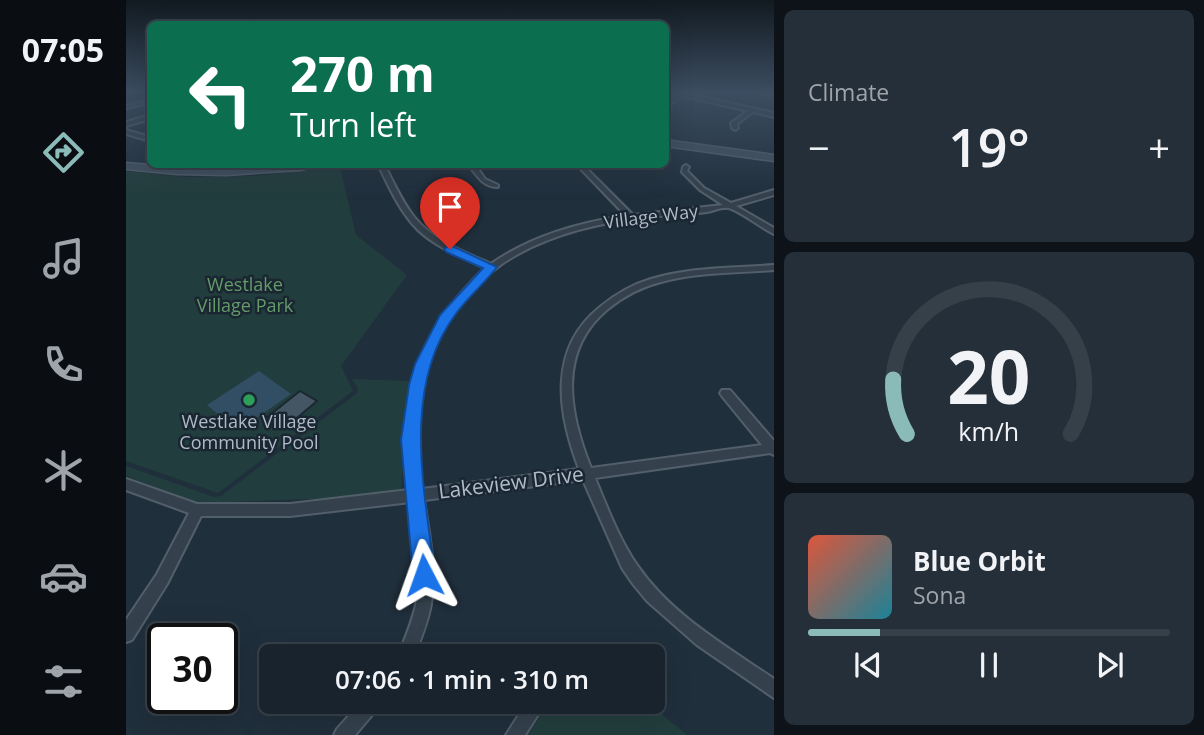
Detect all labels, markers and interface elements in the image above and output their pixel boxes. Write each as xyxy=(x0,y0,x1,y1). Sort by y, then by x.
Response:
text: 07:05 xyxy=(22,28,104,71)
text: 270 m xyxy=(290,40,435,106)
icon: left xyxy=(175,49,266,140)
text: Climate xyxy=(808,76,889,108)
text: Turn left xyxy=(290,103,416,146)
text: 19° xyxy=(948,111,1030,182)
text: − xyxy=(808,121,830,173)
text: + xyxy=(1148,121,1170,173)
icon: directions xyxy=(39,128,88,177)
pin xyxy=(420,177,480,249)
icon: arrive xyxy=(431,188,469,226)
street label: Village Way xyxy=(602,198,700,234)
icon: music xyxy=(39,234,88,283)
park label: Westlake Village Park xyxy=(197,272,294,317)
text: 20 xyxy=(947,326,1031,425)
icon: phone xyxy=(39,340,88,389)
marker: Westlake Village Community Pool xyxy=(241,392,257,408)
place label: Westlake Village Community Pool xyxy=(179,409,319,454)
text: km/h xyxy=(959,413,1019,447)
icon: climate xyxy=(39,446,88,495)
street label: Lakeview Drive xyxy=(437,459,585,505)
position arrow xyxy=(387,538,461,612)
text: Blue Orbit xyxy=(913,543,1046,579)
icon: car xyxy=(39,552,88,601)
text: Sona xyxy=(913,579,966,611)
speed limit sign: 30 xyxy=(147,623,238,714)
icon: previous xyxy=(849,646,887,684)
icon: pause xyxy=(970,646,1008,684)
icon: next xyxy=(1091,646,1129,684)
icon: filters xyxy=(39,657,88,706)
text: 07:06 · 1 min · 310 m xyxy=(335,661,589,697)

